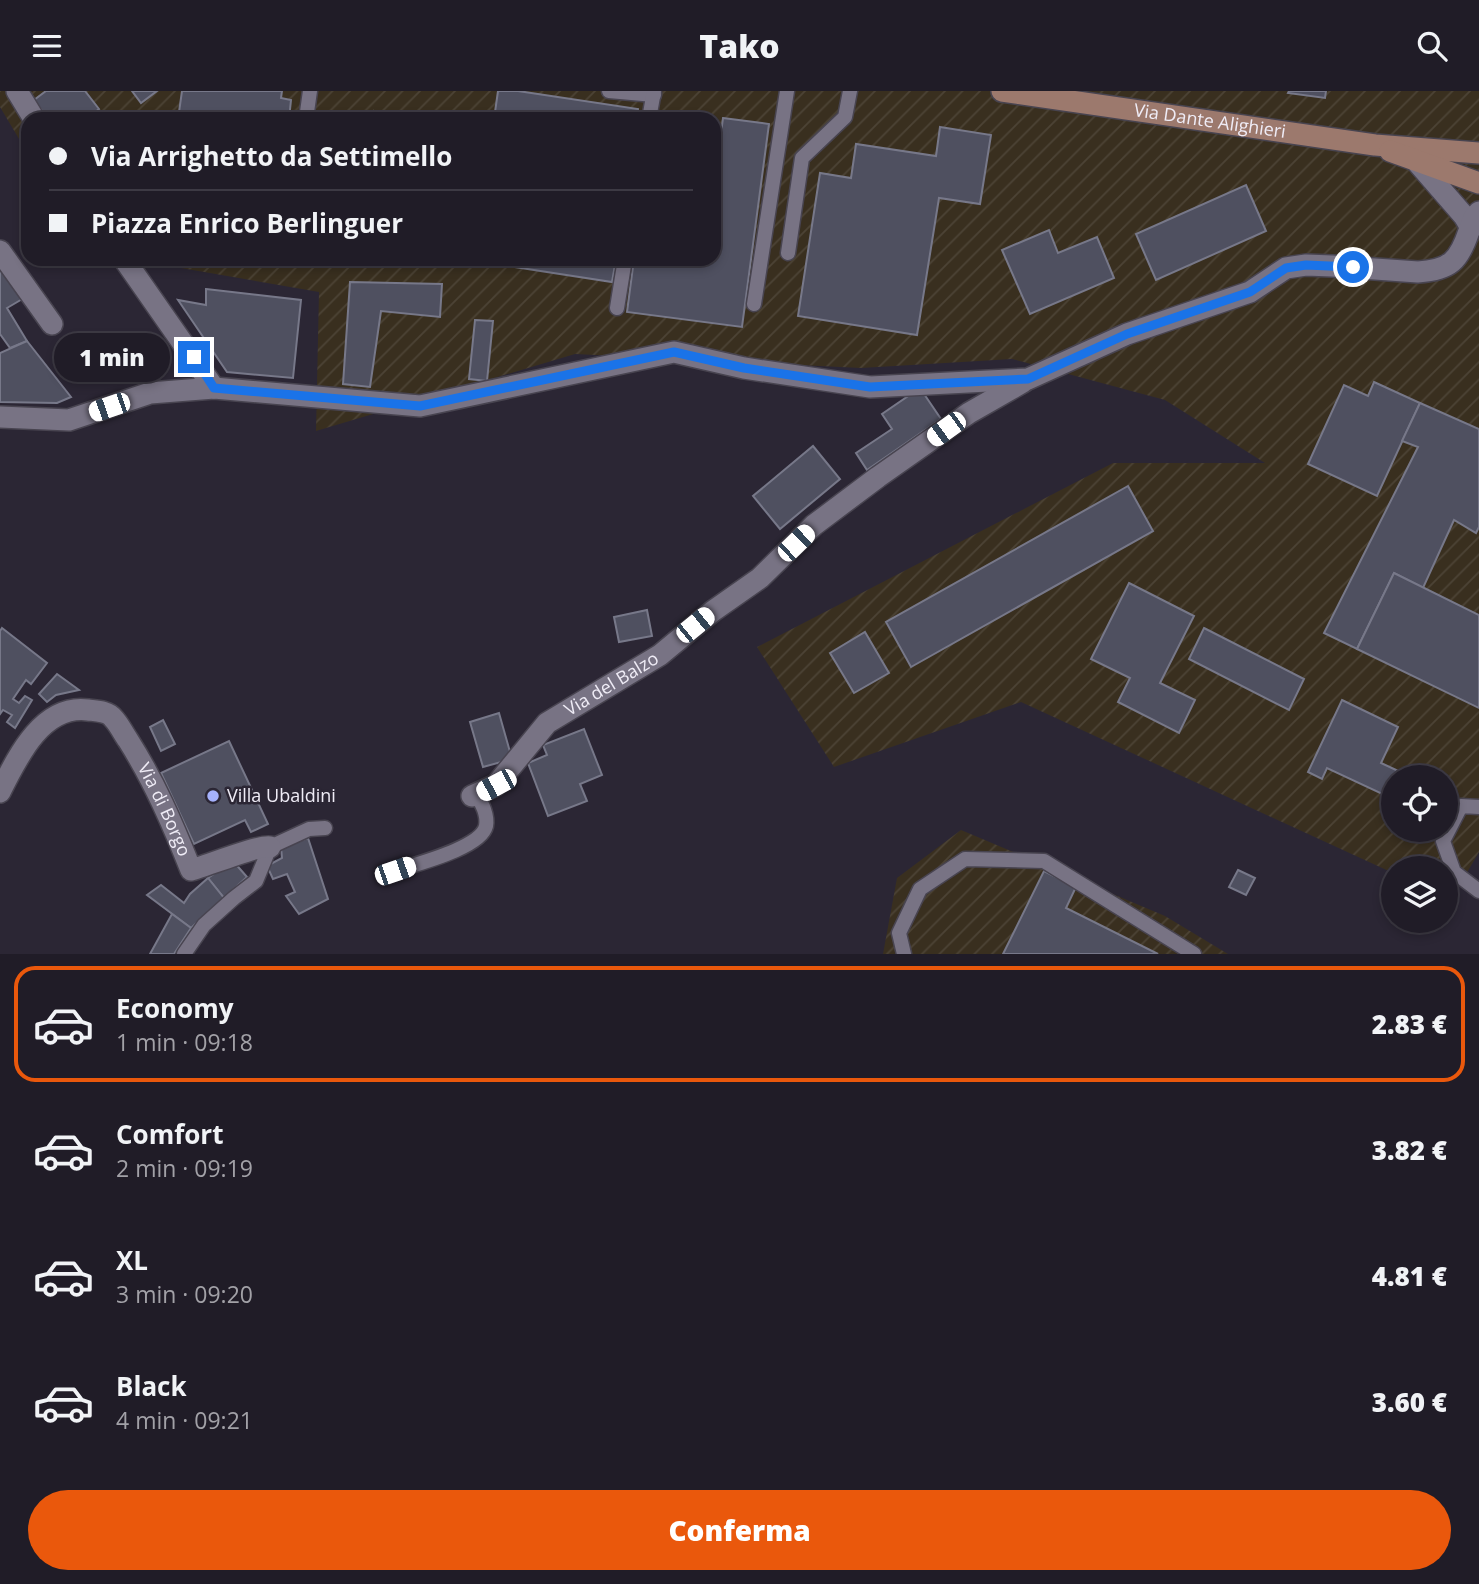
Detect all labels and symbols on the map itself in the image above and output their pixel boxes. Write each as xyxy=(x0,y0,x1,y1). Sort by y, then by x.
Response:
street label: Via Dante Alighieri xyxy=(1132,97,1288,143)
route start xyxy=(1337,251,1369,283)
callout: 1 min xyxy=(54,333,170,381)
route end xyxy=(178,341,210,373)
car xyxy=(86,390,133,424)
car xyxy=(923,408,970,450)
car xyxy=(774,521,819,565)
car xyxy=(673,604,718,646)
street label: Via del Balzo xyxy=(560,646,663,721)
street label: Via di Borgo xyxy=(133,758,197,860)
car xyxy=(473,766,520,804)
place label: Villa Ubaldini xyxy=(227,783,336,807)
marker: Villa Ubaldini xyxy=(205,788,221,804)
car xyxy=(372,854,419,888)

